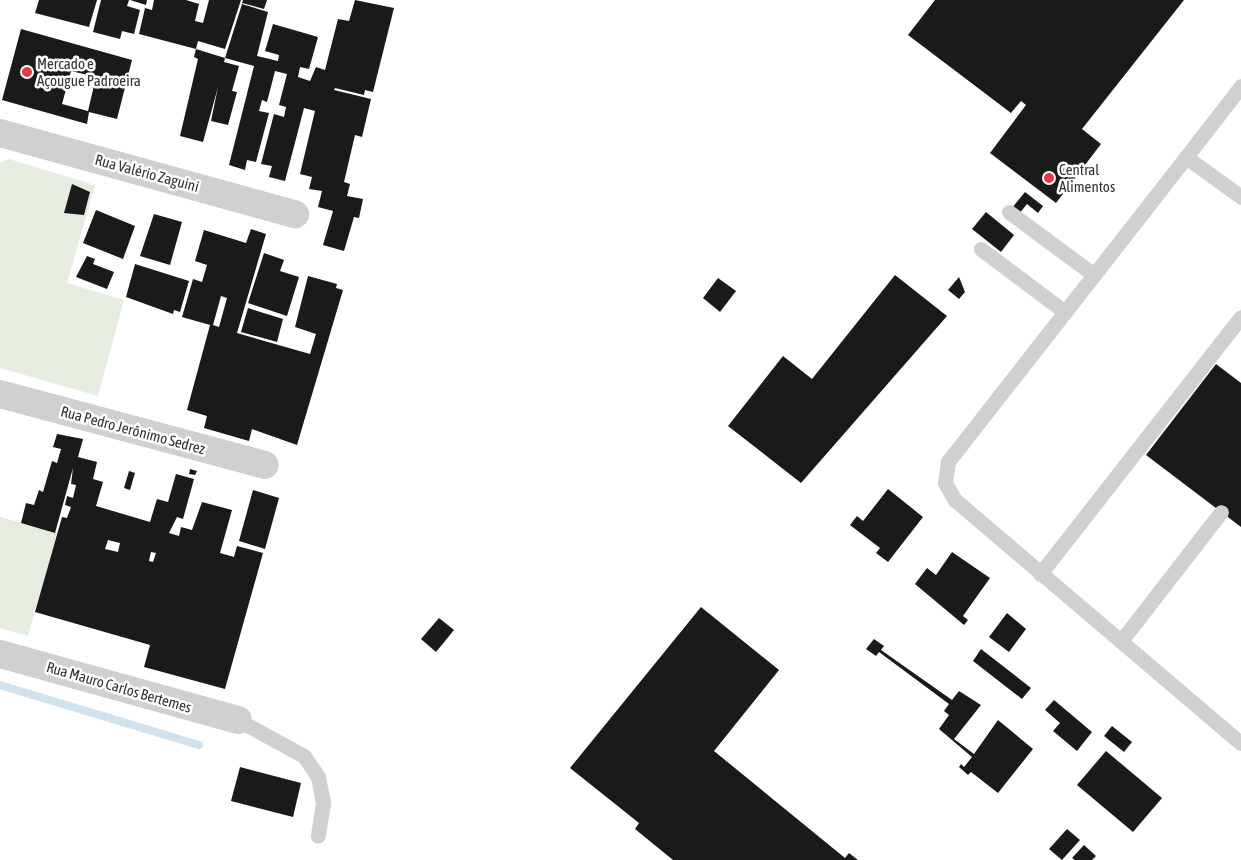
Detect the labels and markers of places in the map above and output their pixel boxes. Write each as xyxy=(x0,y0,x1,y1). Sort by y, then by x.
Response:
place label: Mercado e Açougue Padroeira xyxy=(37,54,141,89)
marker: Mercado e Açougue Padroeira xyxy=(21,66,33,78)
place label: Central Alimentos xyxy=(1059,160,1115,195)
marker: Central Alimentos xyxy=(1043,172,1055,184)

